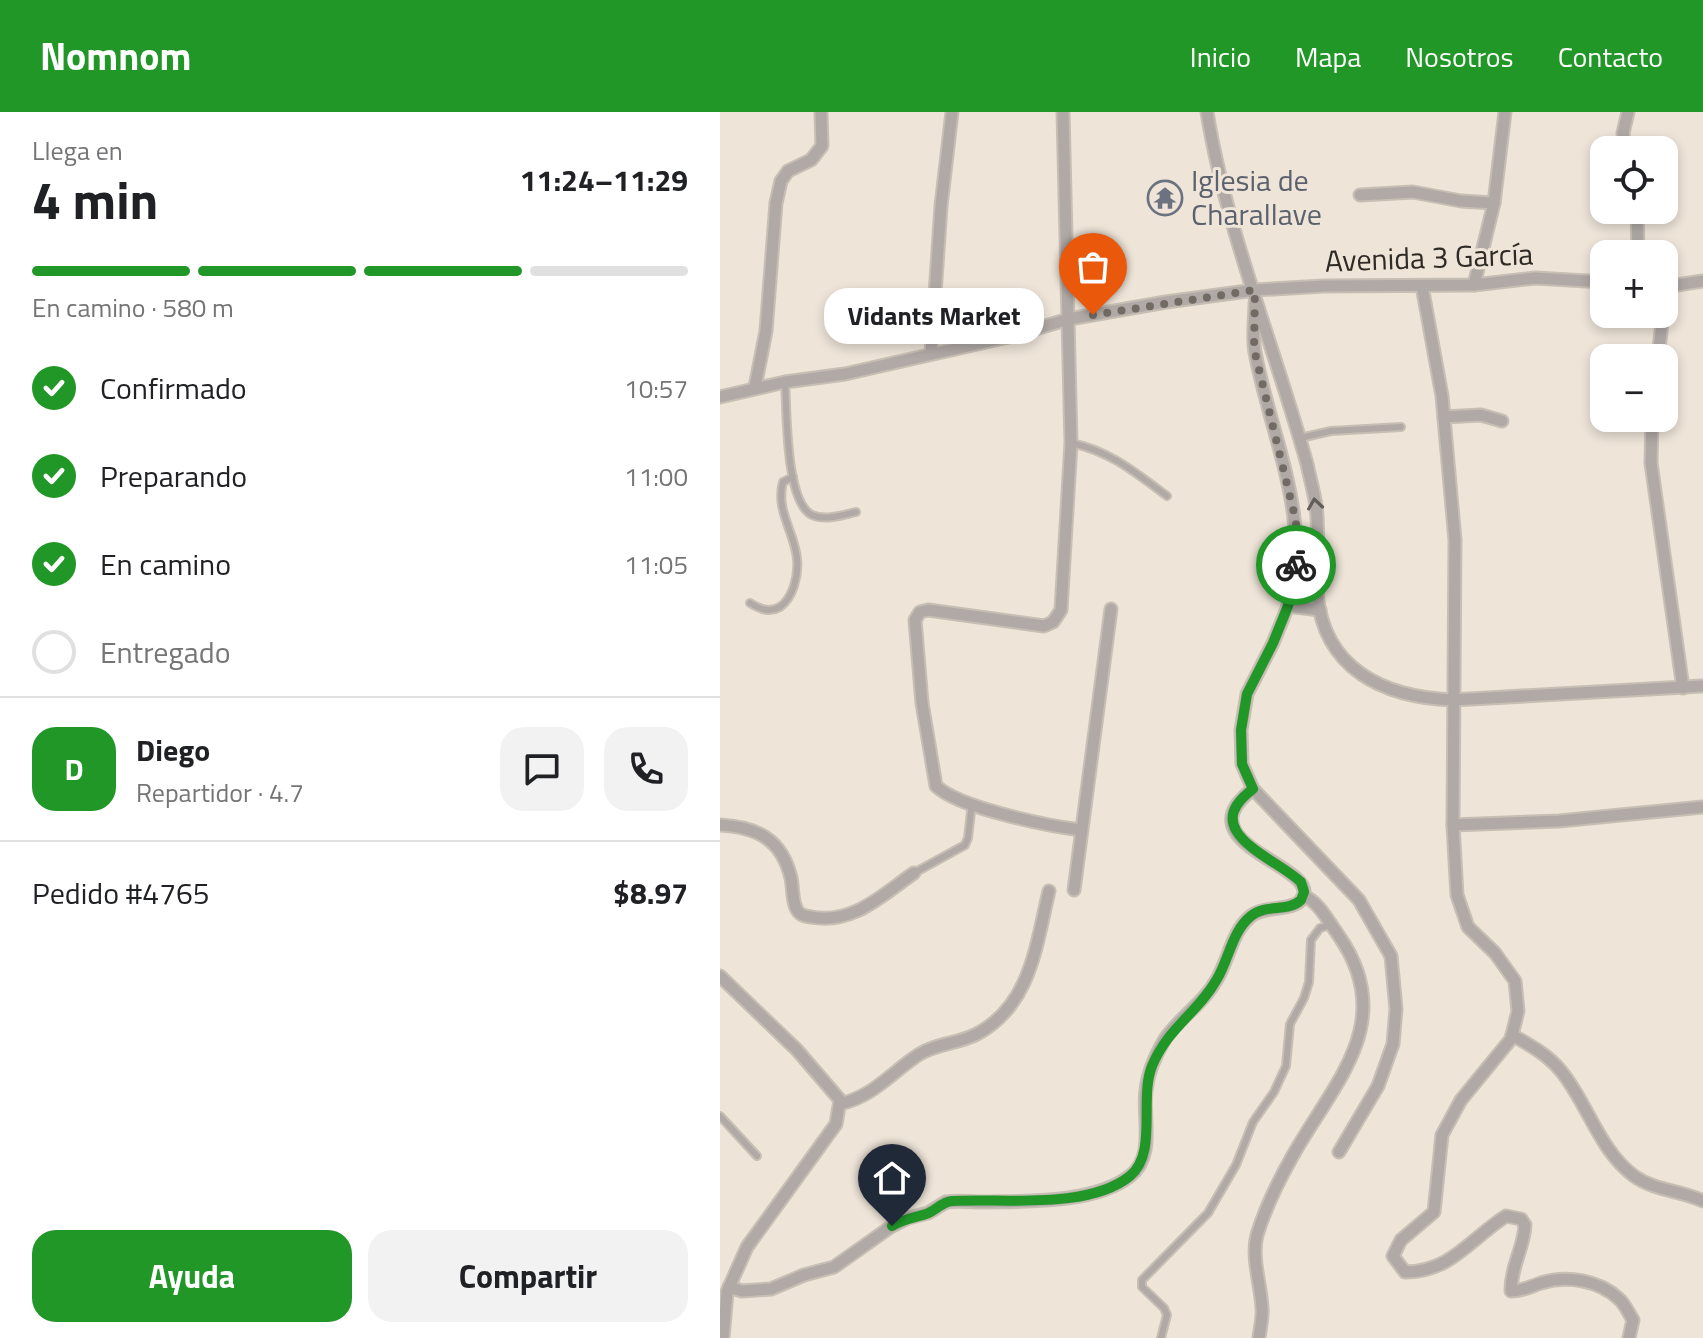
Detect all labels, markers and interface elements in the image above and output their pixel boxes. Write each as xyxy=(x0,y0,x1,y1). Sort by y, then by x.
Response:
text: Nomnom xyxy=(40,27,191,85)
text: Inicio xyxy=(1190,35,1251,78)
text: Mapa xyxy=(1295,35,1361,78)
text: Nosotros xyxy=(1405,35,1514,78)
text: Contacto xyxy=(1558,35,1663,78)
text: Llega en xyxy=(32,131,123,170)
map controls xyxy=(1590,136,1678,432)
button: locate xyxy=(1590,136,1678,224)
text: 11:24–11:29 xyxy=(520,157,688,203)
place label: Iglesia de Charallave xyxy=(1191,157,1322,237)
text: 4 min xyxy=(32,160,158,239)
temple icon: Iglesia de Charallave xyxy=(1146,179,1184,217)
street label: Avenida 3 García xyxy=(1324,230,1534,284)
pin xyxy=(1059,233,1127,315)
button: + xyxy=(1590,240,1678,328)
icon: bag xyxy=(1071,245,1115,289)
callout: Vidants Market xyxy=(825,287,1045,343)
text: En camino · 580 m xyxy=(32,288,234,327)
text: Vidants Market xyxy=(848,296,1020,335)
button: − xyxy=(1590,344,1678,432)
text: Confirmado xyxy=(100,365,247,411)
icon: check xyxy=(32,366,76,410)
text: 10:57 xyxy=(624,369,688,408)
text: Preparando xyxy=(100,453,247,499)
icon: check xyxy=(32,454,76,498)
text: 11:00 xyxy=(624,457,688,496)
one-way arrow xyxy=(1307,497,1324,511)
courier xyxy=(1256,525,1336,605)
text: En camino xyxy=(100,541,231,587)
icon: check xyxy=(32,542,76,586)
icon: bike xyxy=(1274,543,1318,587)
text: 11:05 xyxy=(624,545,688,584)
text: Entregado xyxy=(100,629,231,675)
text: Diego xyxy=(136,727,210,773)
button: chat xyxy=(500,727,584,811)
button: phone xyxy=(604,727,688,811)
text: D xyxy=(64,746,84,792)
text: Repartidor · 4.7 xyxy=(136,773,304,812)
text: Pedido #4765 xyxy=(32,870,210,916)
text: $8.97 xyxy=(613,870,688,916)
pin xyxy=(858,1144,926,1226)
icon: home xyxy=(870,1156,914,1200)
button: Ayuda xyxy=(32,1230,352,1322)
button: Compartir xyxy=(368,1230,688,1322)

